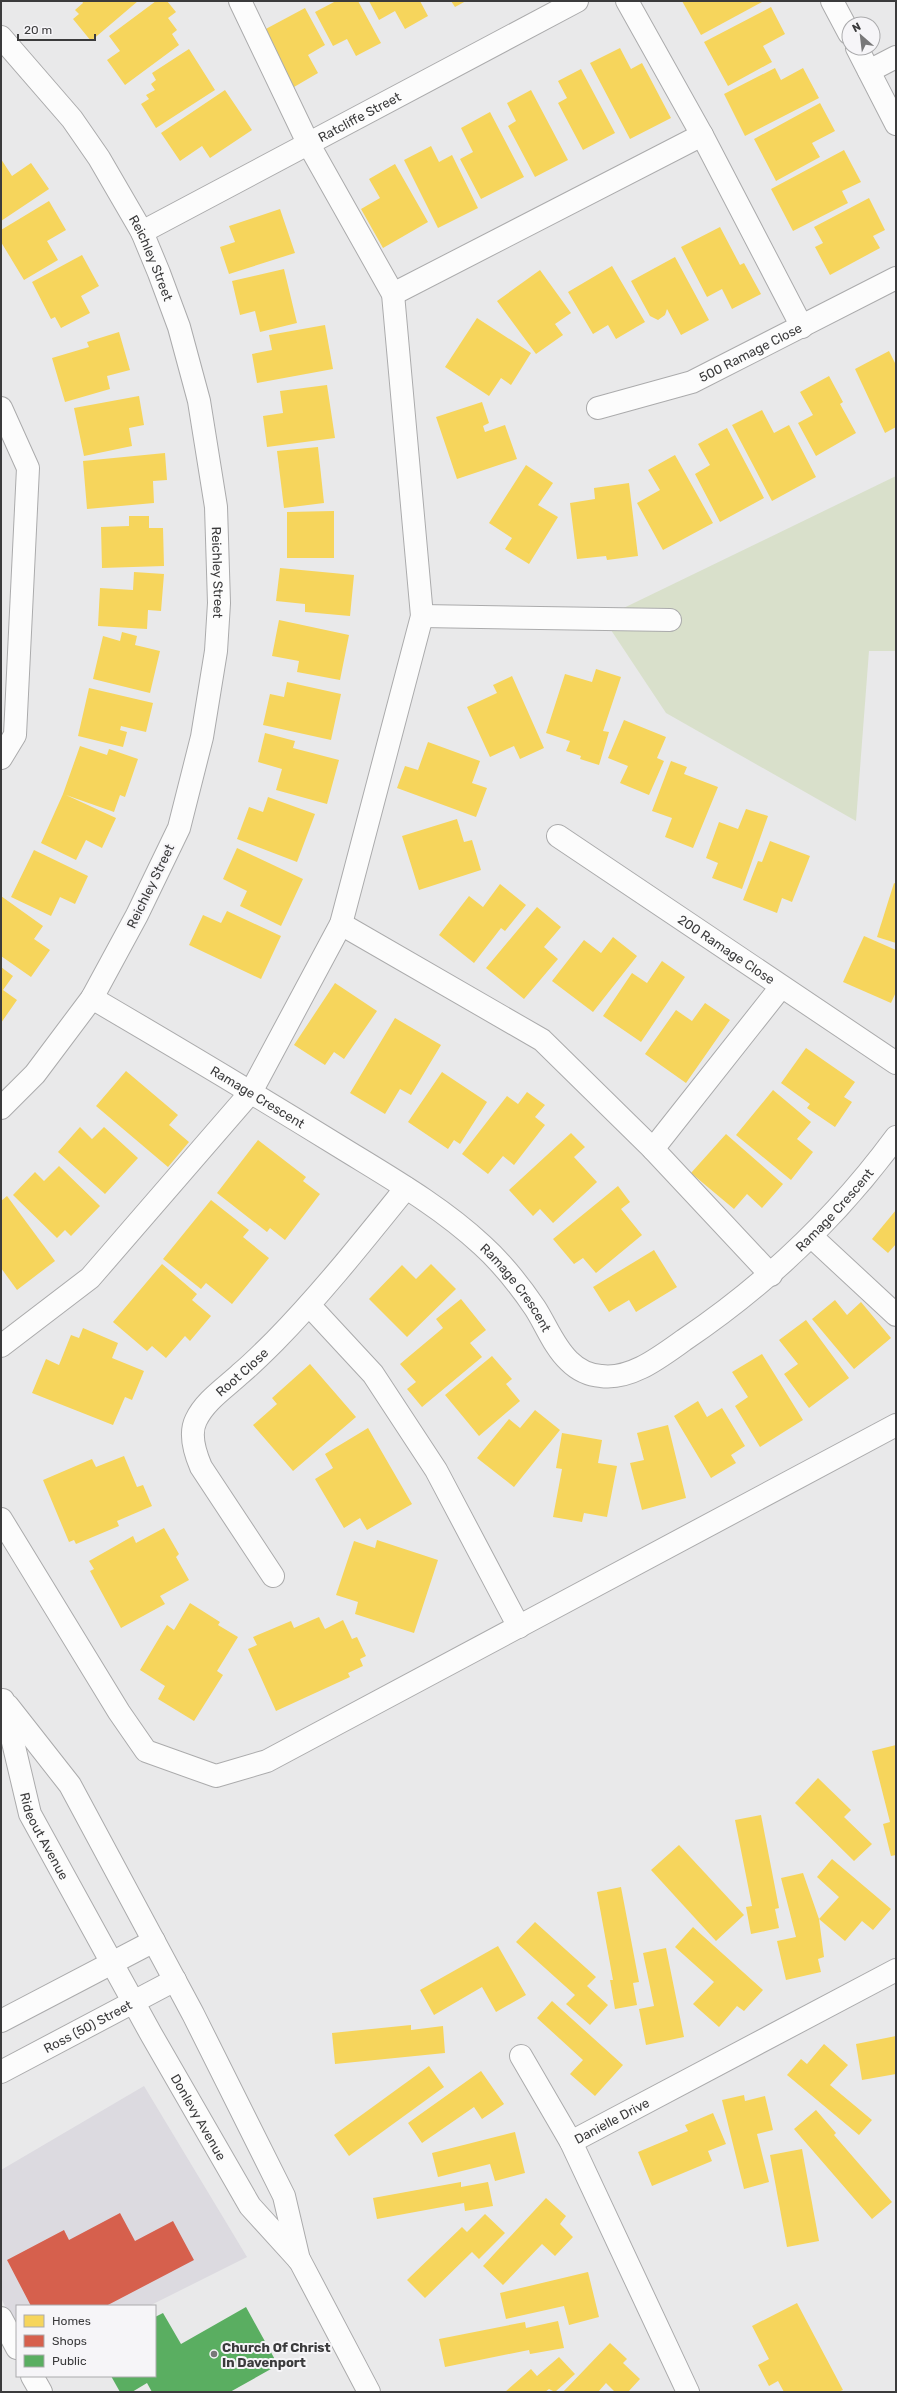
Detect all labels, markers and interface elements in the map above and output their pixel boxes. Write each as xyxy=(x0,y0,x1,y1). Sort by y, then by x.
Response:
scale bar xyxy=(18,16,95,42)
north arrow xyxy=(841,16,881,56)
text: N xyxy=(850,20,863,35)
text: 20 m xyxy=(24,23,52,37)
street label: Ratcliffe Street xyxy=(316,89,403,145)
street label: Reichley Street xyxy=(126,213,176,303)
street label: 500 Ramage Close xyxy=(697,320,804,385)
street label: Reichley Street xyxy=(209,526,226,619)
street label: Reichley Street xyxy=(124,842,177,931)
street label: 200 Ramage Close xyxy=(675,912,777,987)
street label: Ramage Crescent xyxy=(208,1063,307,1131)
street label: Ramage Crescent xyxy=(793,1166,877,1255)
street label: Ramage Crescent xyxy=(477,1241,554,1334)
street label: Root Close xyxy=(213,1345,271,1400)
street label: Rideout Avenue xyxy=(17,1791,72,1882)
street label: Ross (50) Street xyxy=(41,1997,134,2056)
street label: Donlevy Avenue xyxy=(168,2071,229,2163)
street label: Danielle Drive xyxy=(572,2095,652,2147)
legend xyxy=(16,2305,156,2377)
text: Homes xyxy=(52,2314,91,2328)
text: Shops xyxy=(52,2334,87,2348)
place label: Church Of Christ In Davenport xyxy=(222,2340,331,2370)
marker: Church Of Christ In Davenport xyxy=(209,2349,219,2359)
text: Public xyxy=(52,2354,87,2368)

